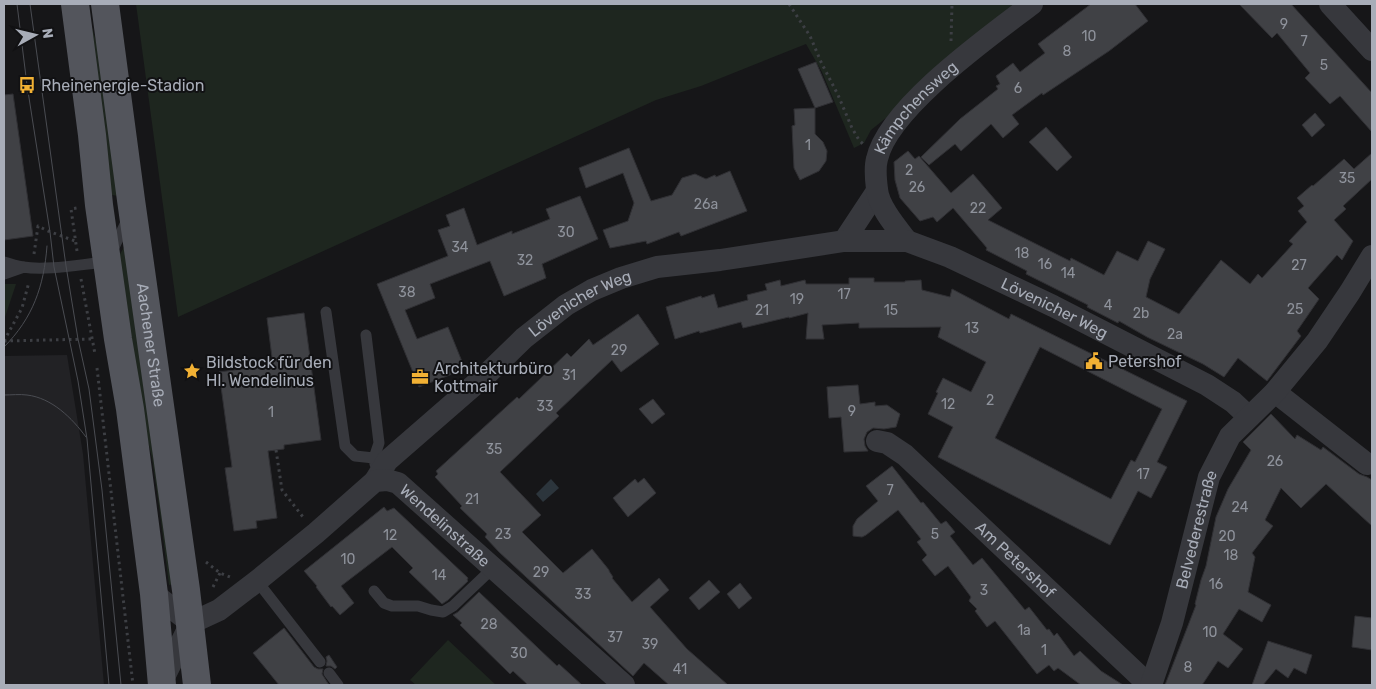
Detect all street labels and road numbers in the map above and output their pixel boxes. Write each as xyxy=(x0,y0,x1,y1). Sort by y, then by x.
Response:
street label: Kämpchensweg xyxy=(870,57,961,157)
street label: Lövenicher Weg xyxy=(524,266,633,340)
street label: Lövenicher Weg xyxy=(998,273,1111,342)
street label: Aachener Straße xyxy=(133,282,170,408)
street label: Belvederestraße xyxy=(1172,466,1221,591)
street label: Wendelinstraße xyxy=(396,480,494,571)
street label: Am Petershof xyxy=(972,517,1060,602)

